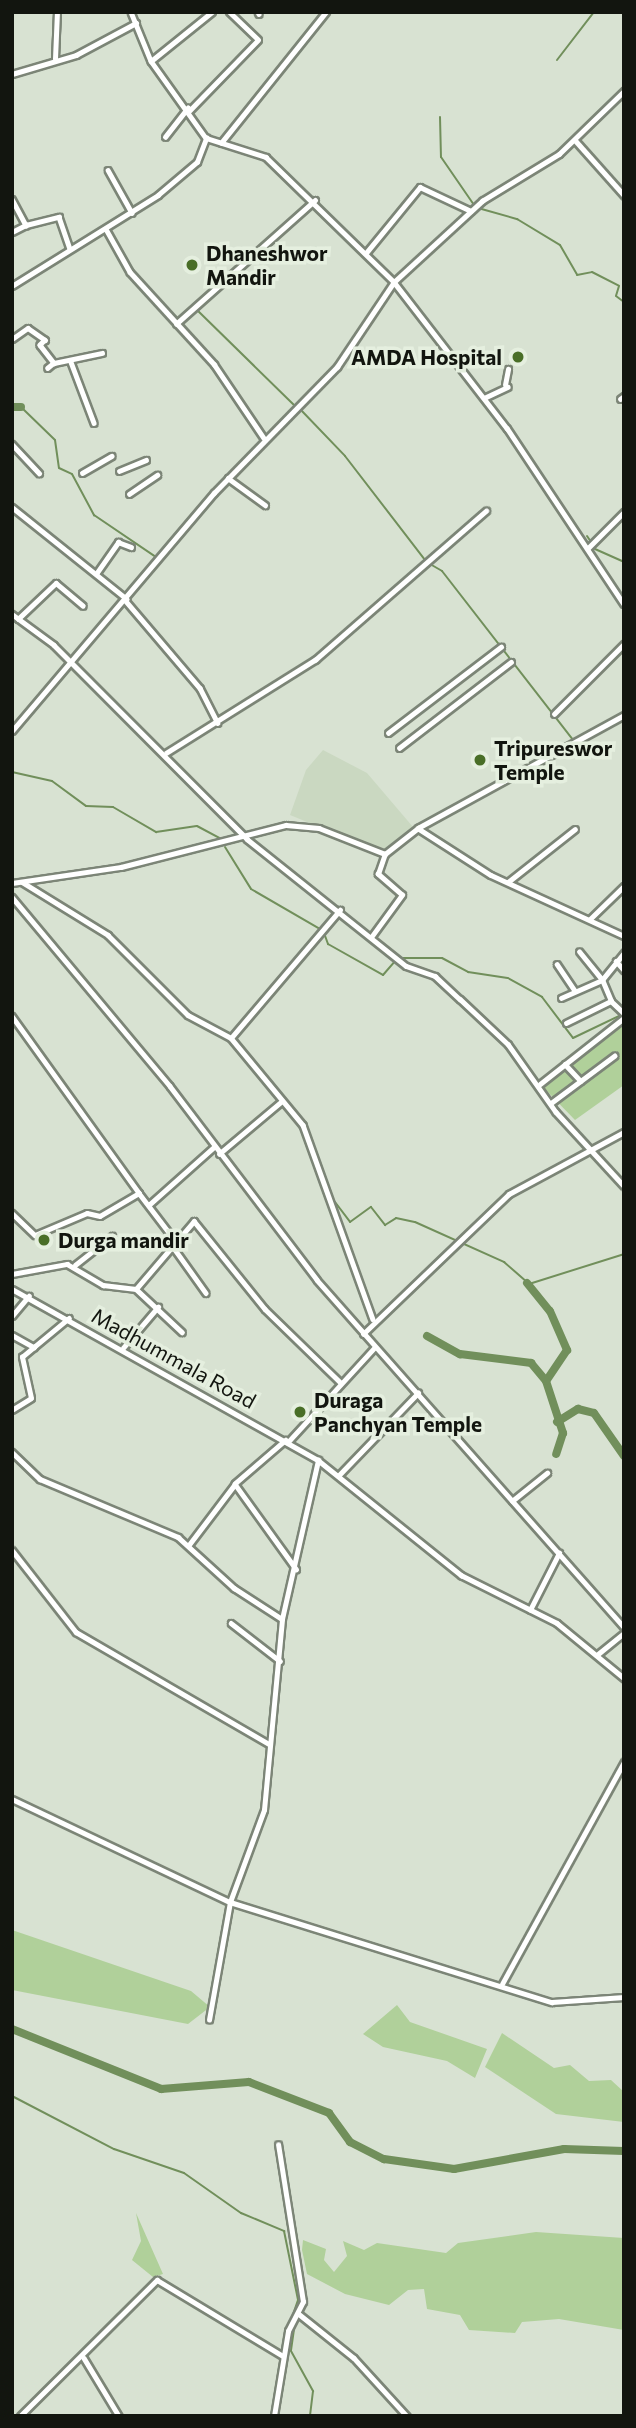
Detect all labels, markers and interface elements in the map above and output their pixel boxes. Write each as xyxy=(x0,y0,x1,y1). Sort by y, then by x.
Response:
place label: Dhaneshwor Mandir xyxy=(206,240,328,290)
marker: Dhaneshwor Mandir xyxy=(184,257,200,273)
place label: AMDA Hospital xyxy=(351,344,502,370)
marker: AMDA Hospital xyxy=(508,347,528,367)
place label: Tripureswor Temple xyxy=(494,735,612,785)
marker: Tripureswor Temple xyxy=(472,752,488,768)
place label: Durga mandir xyxy=(58,1227,189,1253)
marker: Durga mandir xyxy=(36,1232,52,1248)
street label: Madhummala Road xyxy=(88,1302,260,1414)
place label: Duraga Panchyan Temple xyxy=(314,1387,482,1437)
marker: Duraga Panchyan Temple xyxy=(292,1404,308,1420)

